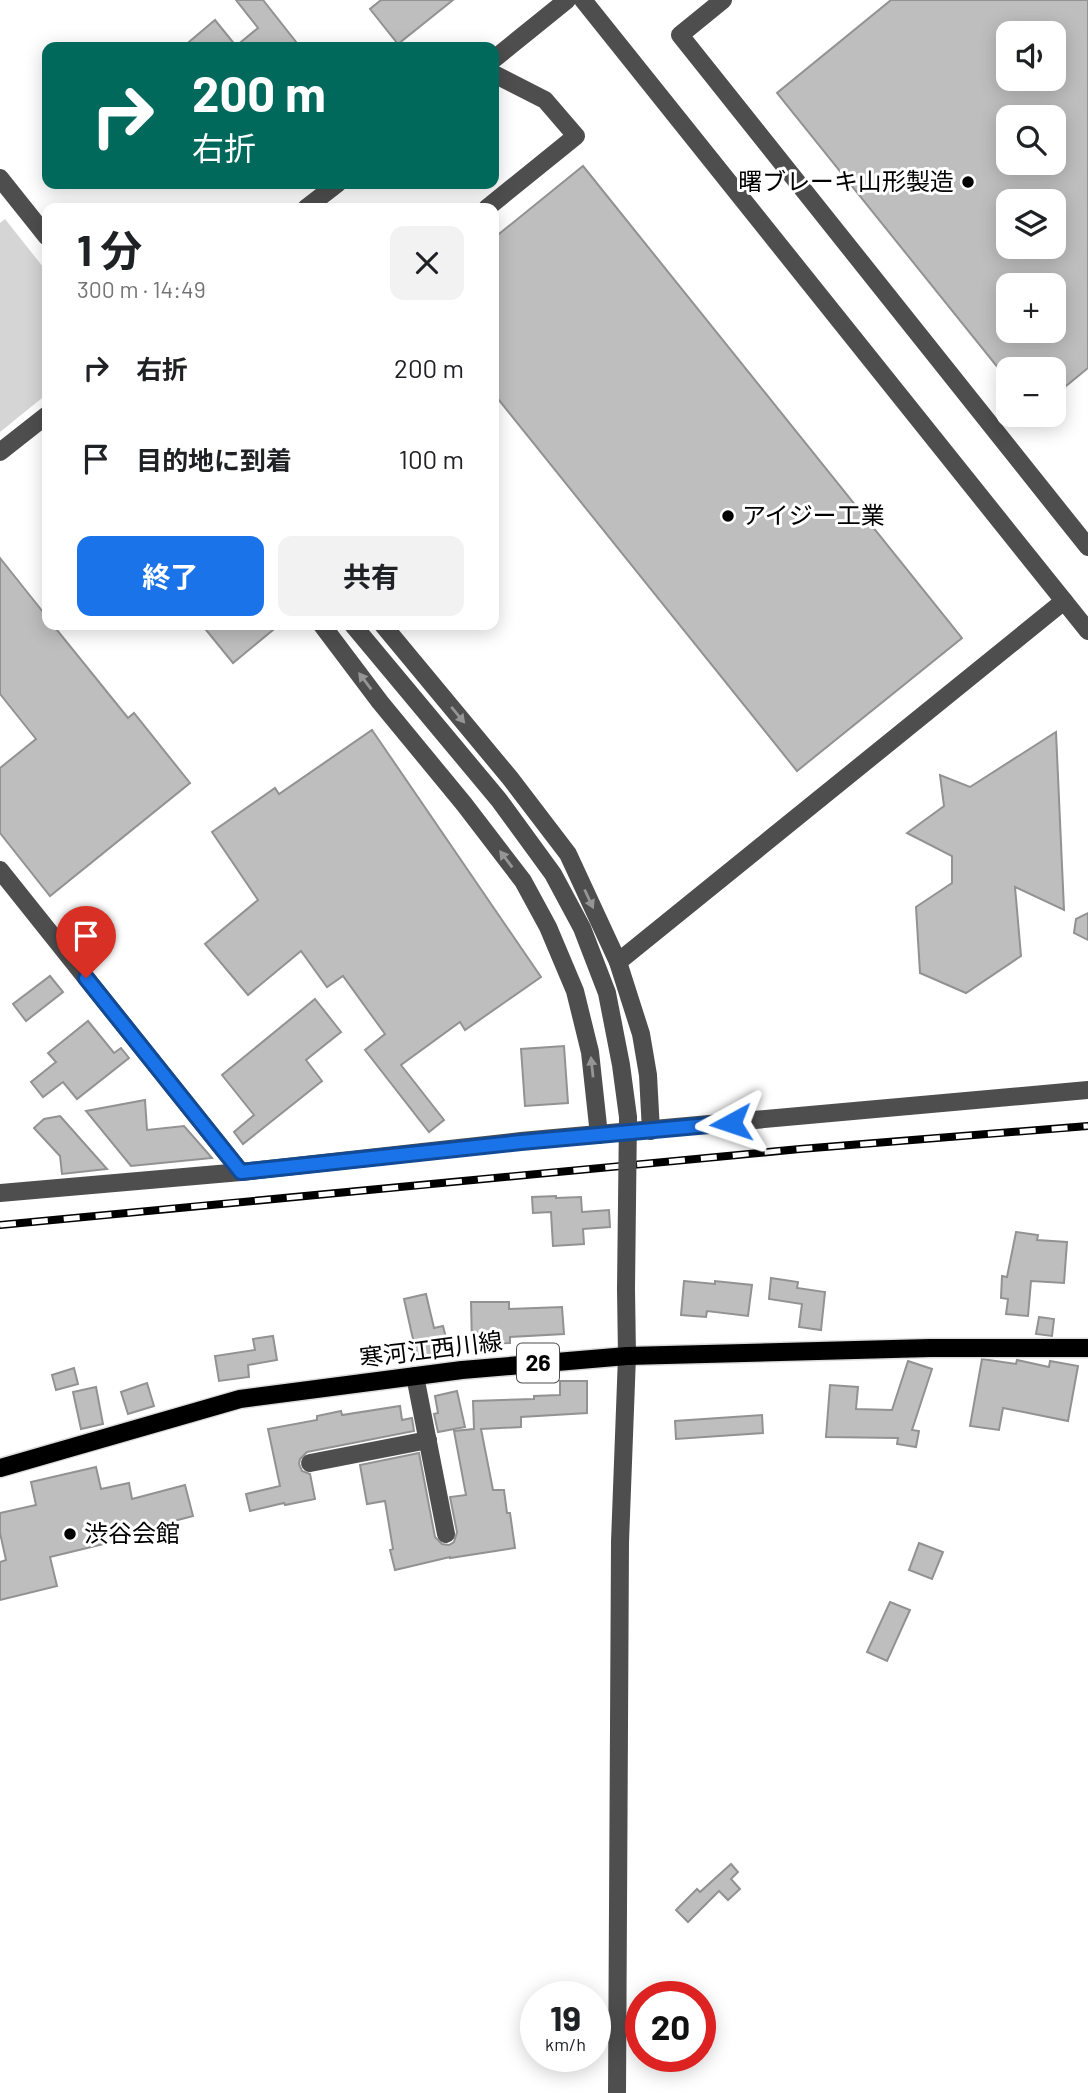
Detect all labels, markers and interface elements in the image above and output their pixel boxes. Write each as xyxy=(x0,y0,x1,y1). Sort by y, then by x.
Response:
map controls xyxy=(996,21,1066,427)
button: sound xyxy=(996,21,1066,91)
text: 200 m xyxy=(192,63,326,122)
icon: right xyxy=(77,70,168,161)
button: search xyxy=(996,105,1066,175)
text: 右折 xyxy=(192,128,256,166)
place label: 曙ブレーキ山形製造 xyxy=(738,166,954,195)
marker: 曙ブレーキ山形製造 xyxy=(960,174,976,190)
button: layers xyxy=(996,189,1066,259)
text: 1 分 xyxy=(77,224,142,274)
button: close xyxy=(390,226,464,300)
button: + xyxy=(996,273,1066,343)
text: 300 m · 14:49 xyxy=(77,275,206,303)
icon: right xyxy=(77,349,115,387)
text: 200 m xyxy=(394,352,464,383)
text: 右折 xyxy=(136,353,188,384)
button: − xyxy=(996,357,1066,427)
icon: arrive xyxy=(77,440,115,478)
text: 100 m xyxy=(399,443,464,474)
text: 目的地に到着 xyxy=(136,444,292,475)
place label: アイジー工業 xyxy=(742,500,885,529)
marker: アイジー工業 xyxy=(720,508,736,524)
button: 終了 xyxy=(77,536,264,616)
button: 共有 xyxy=(278,536,464,616)
one-way arrow xyxy=(358,672,372,690)
one-way arrow xyxy=(450,706,465,724)
one-way arrow xyxy=(499,850,513,868)
one-way arrow xyxy=(584,889,595,910)
pin xyxy=(56,906,116,978)
icon: arrive xyxy=(67,917,105,955)
one-way arrow xyxy=(586,1056,597,1078)
position arrow xyxy=(694,1086,768,1160)
street label: 寒河江西川線 xyxy=(358,1325,504,1372)
road number: 26 xyxy=(517,1344,559,1382)
place label: 渋谷会館 xyxy=(84,1518,180,1547)
marker: 渋谷会館 xyxy=(62,1526,78,1542)
speed limit sign: 20 xyxy=(625,1981,716,2072)
text: 19 xyxy=(550,1996,581,2038)
text: km/h xyxy=(545,2033,586,2055)

